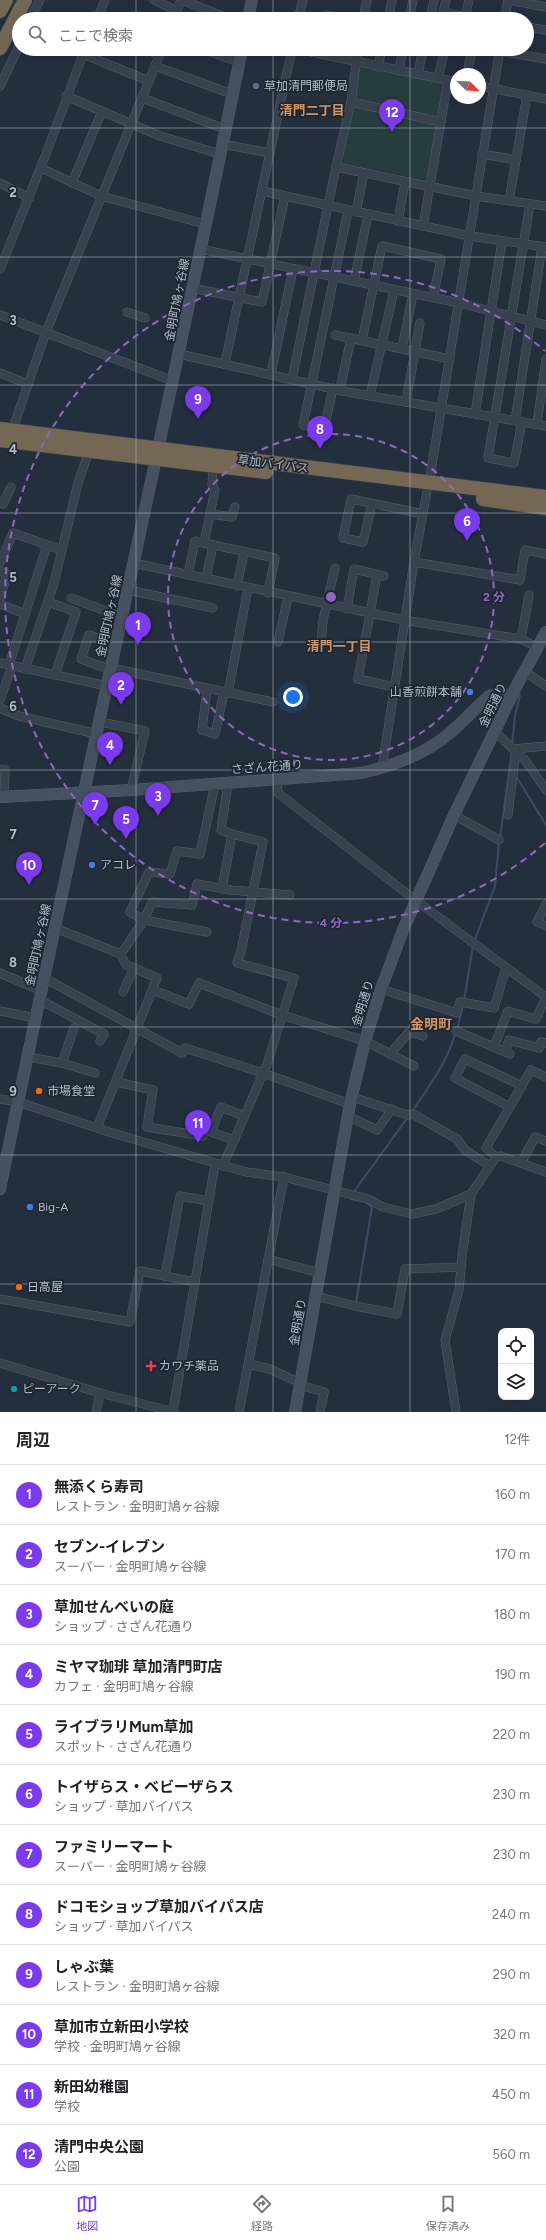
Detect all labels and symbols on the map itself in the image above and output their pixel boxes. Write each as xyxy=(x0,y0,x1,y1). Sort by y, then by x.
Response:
north arrow xyxy=(450,68,486,104)
place label: 草加清門郵便局 xyxy=(264,79,348,93)
marker: 草加清門郵便局 xyxy=(251,81,261,91)
pin: 12 xyxy=(379,99,405,132)
district label: 清門二丁目 xyxy=(279,103,345,118)
text: 2 xyxy=(9,185,17,200)
street label: 金明町鳩ヶ谷線 xyxy=(162,257,192,343)
text: 3 xyxy=(9,313,17,328)
pin: 9 xyxy=(185,386,211,419)
pin: 8 xyxy=(307,416,333,449)
text: 4 xyxy=(9,442,17,457)
street label: 草加バイパス xyxy=(237,453,309,475)
pin: 6 xyxy=(454,508,480,541)
text: 5 xyxy=(9,570,17,585)
street label: 金明町鳩ヶ谷線 xyxy=(93,573,125,659)
centre of rings xyxy=(324,590,338,604)
text: 2 分 xyxy=(483,590,505,604)
pin: 1 xyxy=(125,612,151,645)
district label: 清門一丁目 xyxy=(306,639,372,654)
pin: 2 xyxy=(108,672,134,705)
street label: 金明通り xyxy=(476,680,510,730)
place label: 山香煎餅本舗 xyxy=(390,685,462,699)
your location xyxy=(283,687,303,707)
marker: 山香煎餅本舗 xyxy=(465,687,475,697)
text: 6 xyxy=(9,699,17,714)
pin: 4 xyxy=(97,732,123,765)
street label: さざん花通り xyxy=(231,758,303,776)
pin: 3 xyxy=(145,783,171,816)
pin: 7 xyxy=(82,792,108,825)
pin: 5 xyxy=(113,806,139,839)
text: 7 xyxy=(9,827,17,842)
pin: 10 xyxy=(16,852,42,885)
place label: アコレ xyxy=(100,858,136,872)
marker: アコレ xyxy=(87,860,97,870)
street label: 金明町鳩ヶ谷線 xyxy=(22,902,54,988)
text: 4 分 xyxy=(320,916,342,930)
text: 8 xyxy=(9,955,17,970)
street label: 金明通り xyxy=(349,978,377,1028)
district label: 金明町 xyxy=(410,1016,452,1033)
text: 9 xyxy=(9,1084,17,1099)
place label: 市場食堂 xyxy=(47,1084,95,1098)
marker: 市場食堂 xyxy=(34,1086,44,1096)
pin: 11 xyxy=(185,1110,211,1143)
place label: Big-A xyxy=(38,1200,68,1214)
marker: Big-A xyxy=(25,1202,35,1212)
place label: 日高屋 xyxy=(27,1280,63,1294)
marker: 日高屋 xyxy=(14,1282,24,1292)
street label: 金明通り xyxy=(287,1297,309,1347)
place label: カワチ薬品 xyxy=(159,1359,219,1373)
marker: カワチ薬品 xyxy=(146,1361,156,1371)
place label: ピーアーク xyxy=(22,1382,81,1396)
marker: ピーアーク xyxy=(9,1384,19,1394)

